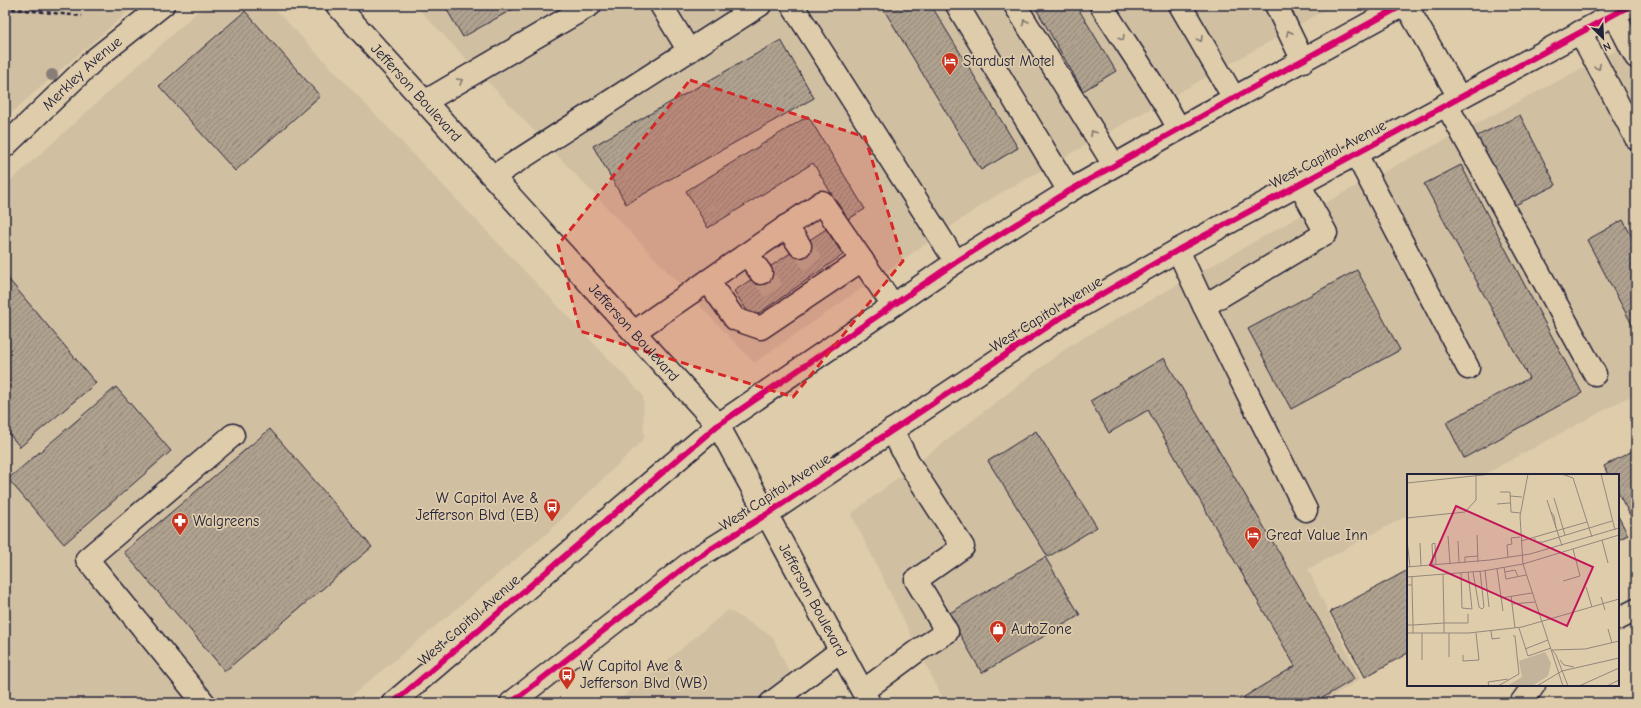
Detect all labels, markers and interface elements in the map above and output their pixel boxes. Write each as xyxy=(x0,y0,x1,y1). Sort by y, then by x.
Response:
north arrow xyxy=(1583,18,1623,58)
one-way arrow xyxy=(1023,19,1030,26)
one-way arrow xyxy=(1286,30,1294,37)
street label: Merkley Avenue xyxy=(38,32,126,114)
one-way arrow xyxy=(1117,34,1124,41)
one-way arrow xyxy=(1195,35,1202,42)
text: N xyxy=(1601,39,1613,54)
street label: Jefferson Boulevard xyxy=(367,40,465,145)
hotel icon: Stardust Motel xyxy=(940,51,960,76)
place label: Stardust Motel xyxy=(963,52,1055,70)
one-way arrow xyxy=(1593,62,1601,70)
one-way arrow xyxy=(456,79,463,86)
street label: West Capitol Avenue xyxy=(1267,116,1390,192)
one-way arrow xyxy=(1090,130,1098,137)
street label: West Capitol Avenue xyxy=(986,272,1106,356)
street label: Jefferson Boulevard xyxy=(585,280,683,385)
street label: West Capitol Avenue xyxy=(716,449,834,535)
inset map xyxy=(1407,474,1619,686)
place label: W Capitol Ave & Jefferson Blvd (EB) xyxy=(415,489,539,524)
bus stop icon: W Capitol Ave & Jefferson Blvd (EB) xyxy=(542,497,562,522)
pharmacy icon: Walgreens xyxy=(170,511,190,536)
place label: Walgreens xyxy=(193,512,259,530)
hotel icon: Great Value Inn xyxy=(1243,525,1263,550)
place label: Great Value Inn xyxy=(1266,526,1368,544)
street label: Jefferson Boulevard xyxy=(775,540,851,660)
street label: West Capitol Avenue xyxy=(414,571,524,669)
shop icon: AutoZone xyxy=(988,619,1008,644)
place label: AutoZone xyxy=(1011,620,1072,638)
place label: W Capitol Ave & Jefferson Blvd (WB) xyxy=(580,657,708,692)
bus stop icon: W Capitol Ave & Jefferson Blvd (WB) xyxy=(557,665,577,690)

